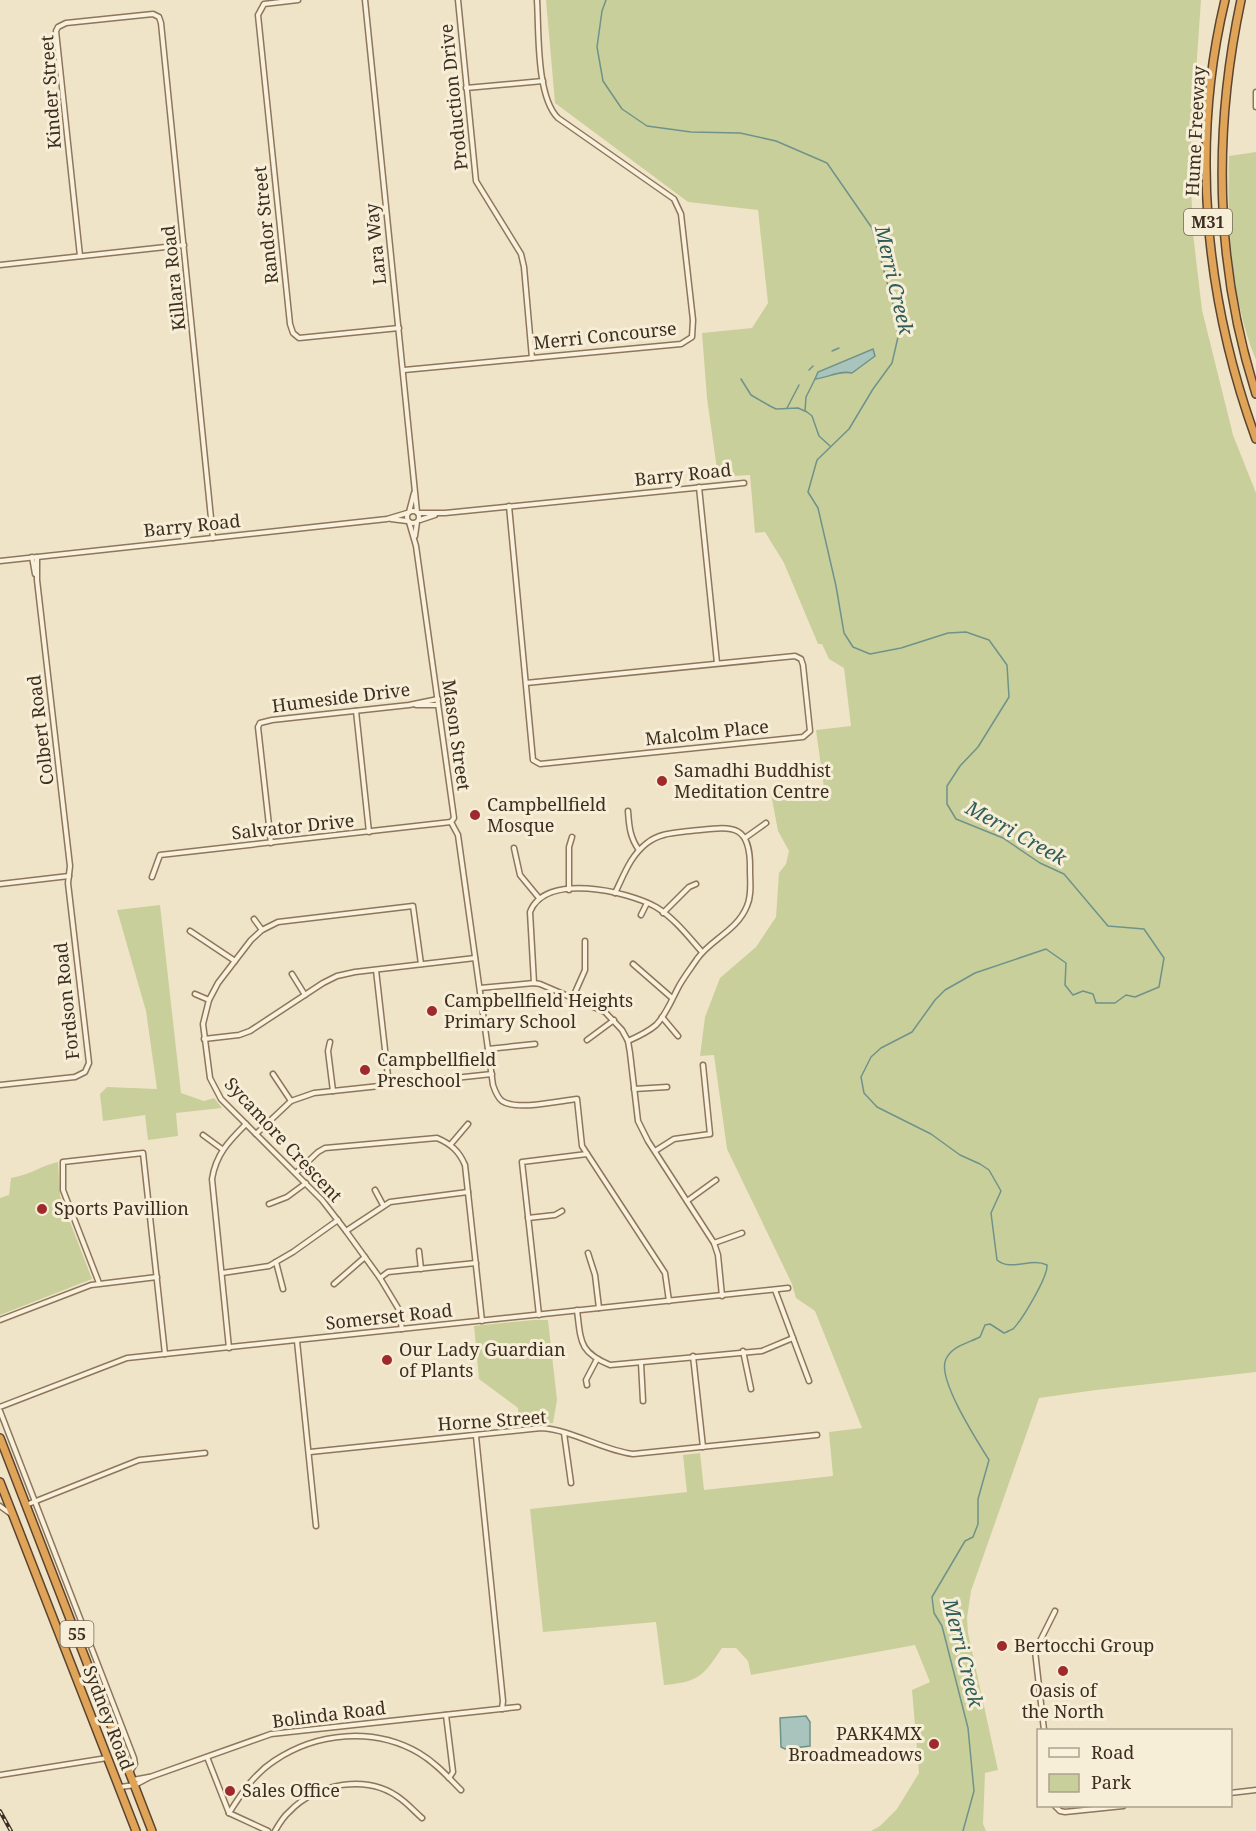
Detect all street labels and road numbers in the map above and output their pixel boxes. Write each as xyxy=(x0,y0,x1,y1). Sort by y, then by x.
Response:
street label: Production Drive xyxy=(433,23,473,172)
street label: Kinder Street xyxy=(34,34,66,150)
street label: Hume Freeway xyxy=(1180,64,1210,197)
street label: Randor Street xyxy=(247,165,283,285)
street label: Lara Way xyxy=(359,201,391,286)
road number: M31 xyxy=(1184,209,1232,235)
street label: Killara Road xyxy=(156,224,190,332)
street label: Merri Concourse xyxy=(532,316,678,354)
street label: Barry Road xyxy=(633,457,732,491)
street label: Barry Road xyxy=(142,508,241,542)
street label: Colbert Road xyxy=(21,674,59,786)
street label: Humeside Drive xyxy=(270,677,411,717)
street label: Mason Street xyxy=(437,678,477,792)
street label: Malcolm Place xyxy=(644,714,770,750)
street label: Salvator Drive xyxy=(230,808,355,844)
street label: Fordson Road xyxy=(48,941,84,1061)
street label: Sycamore Crescent xyxy=(220,1072,348,1207)
street label: Somerset Road xyxy=(324,1297,454,1335)
street label: Horne Street xyxy=(437,1404,547,1436)
road number: 55 xyxy=(60,1621,94,1647)
street label: Sydney Road xyxy=(78,1662,140,1773)
street label: Bolinda Road xyxy=(271,1695,387,1733)

